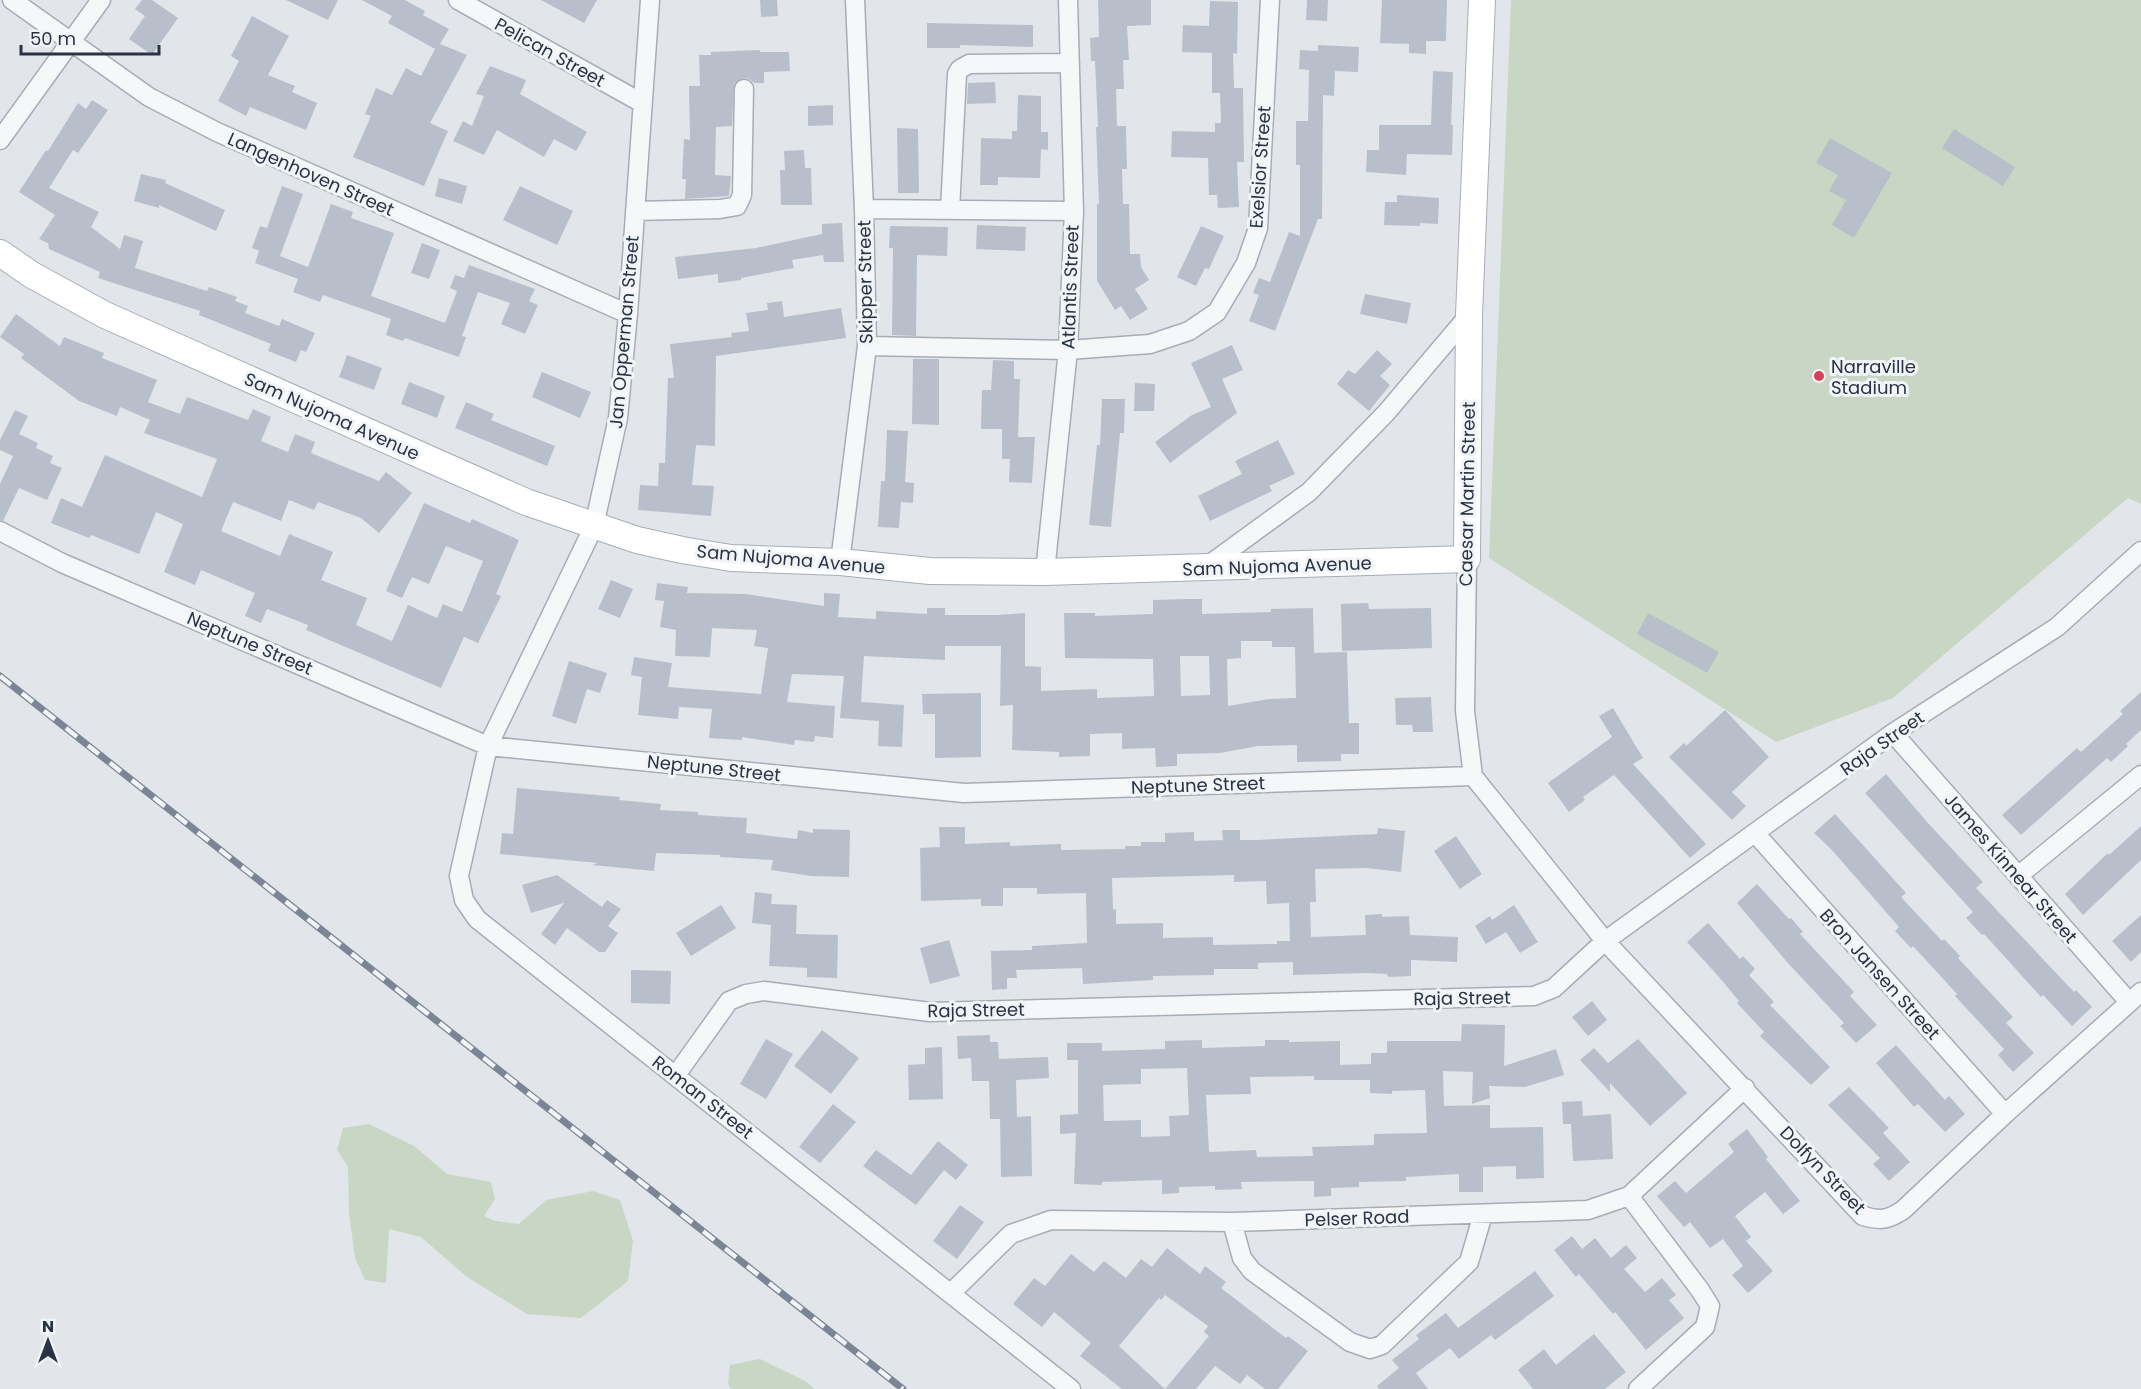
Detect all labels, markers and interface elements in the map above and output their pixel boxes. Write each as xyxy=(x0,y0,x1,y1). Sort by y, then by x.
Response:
street label: Pelican Street xyxy=(490,11,610,93)
scale bar xyxy=(21,18,159,56)
text: 50 m xyxy=(30,26,76,51)
street label: Exelsior Street xyxy=(1243,105,1277,229)
street label: Langenhoven Street xyxy=(224,126,398,222)
street label: Skipper Street xyxy=(851,220,879,344)
street label: Atlantis Street xyxy=(1055,224,1085,350)
street label: Jan Opperman Street xyxy=(603,234,645,430)
place label: Narraville Stadium xyxy=(1831,354,1916,400)
street label: Sam Nujoma Avenue xyxy=(240,366,424,466)
marker: Narraville Stadium xyxy=(1812,369,1826,383)
street label: Caesar Martin Street xyxy=(1453,401,1481,587)
street label: Sam Nujoma Avenue xyxy=(696,538,886,580)
street label: Sam Nujoma Avenue xyxy=(1182,550,1372,582)
street label: Neptune Street xyxy=(183,605,317,681)
street label: Raja Street xyxy=(1835,705,1929,781)
street label: Neptune Street xyxy=(646,749,782,787)
street label: Neptune Street xyxy=(1130,770,1266,800)
street label: James Kinnear Street xyxy=(1939,788,2083,948)
street label: Bron Jansen Street xyxy=(1814,903,1946,1045)
street label: Raja Street xyxy=(1413,985,1511,1011)
street label: Raja Street xyxy=(927,997,1025,1023)
street label: Roman Street xyxy=(647,1050,759,1144)
street label: Dolfyn Street xyxy=(1774,1120,1872,1220)
street label: Pelser Road xyxy=(1304,1204,1410,1232)
north arrow xyxy=(18,1311,78,1371)
text: N xyxy=(42,1315,54,1338)

